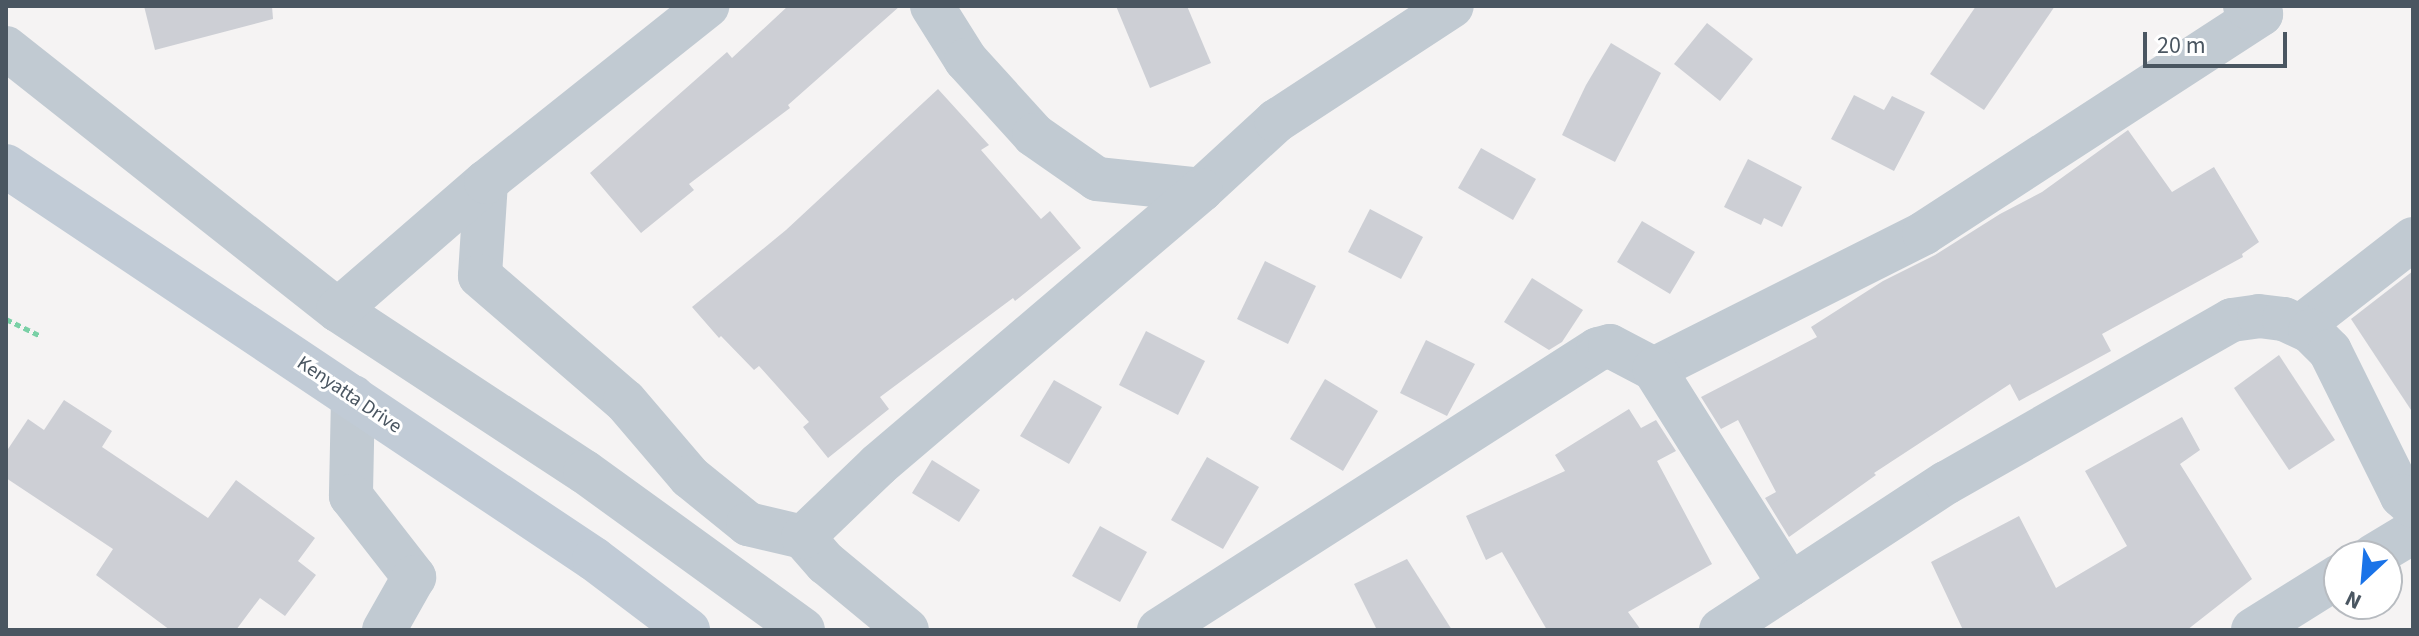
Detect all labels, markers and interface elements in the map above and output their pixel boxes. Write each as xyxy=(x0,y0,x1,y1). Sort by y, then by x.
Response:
scale bar xyxy=(2147,16,2291,66)
text: 20 m xyxy=(2157,28,2206,63)
street label: Kenyatta Drive xyxy=(292,351,406,439)
north arrow xyxy=(2323,540,2403,620)
text: N xyxy=(2340,582,2367,617)

